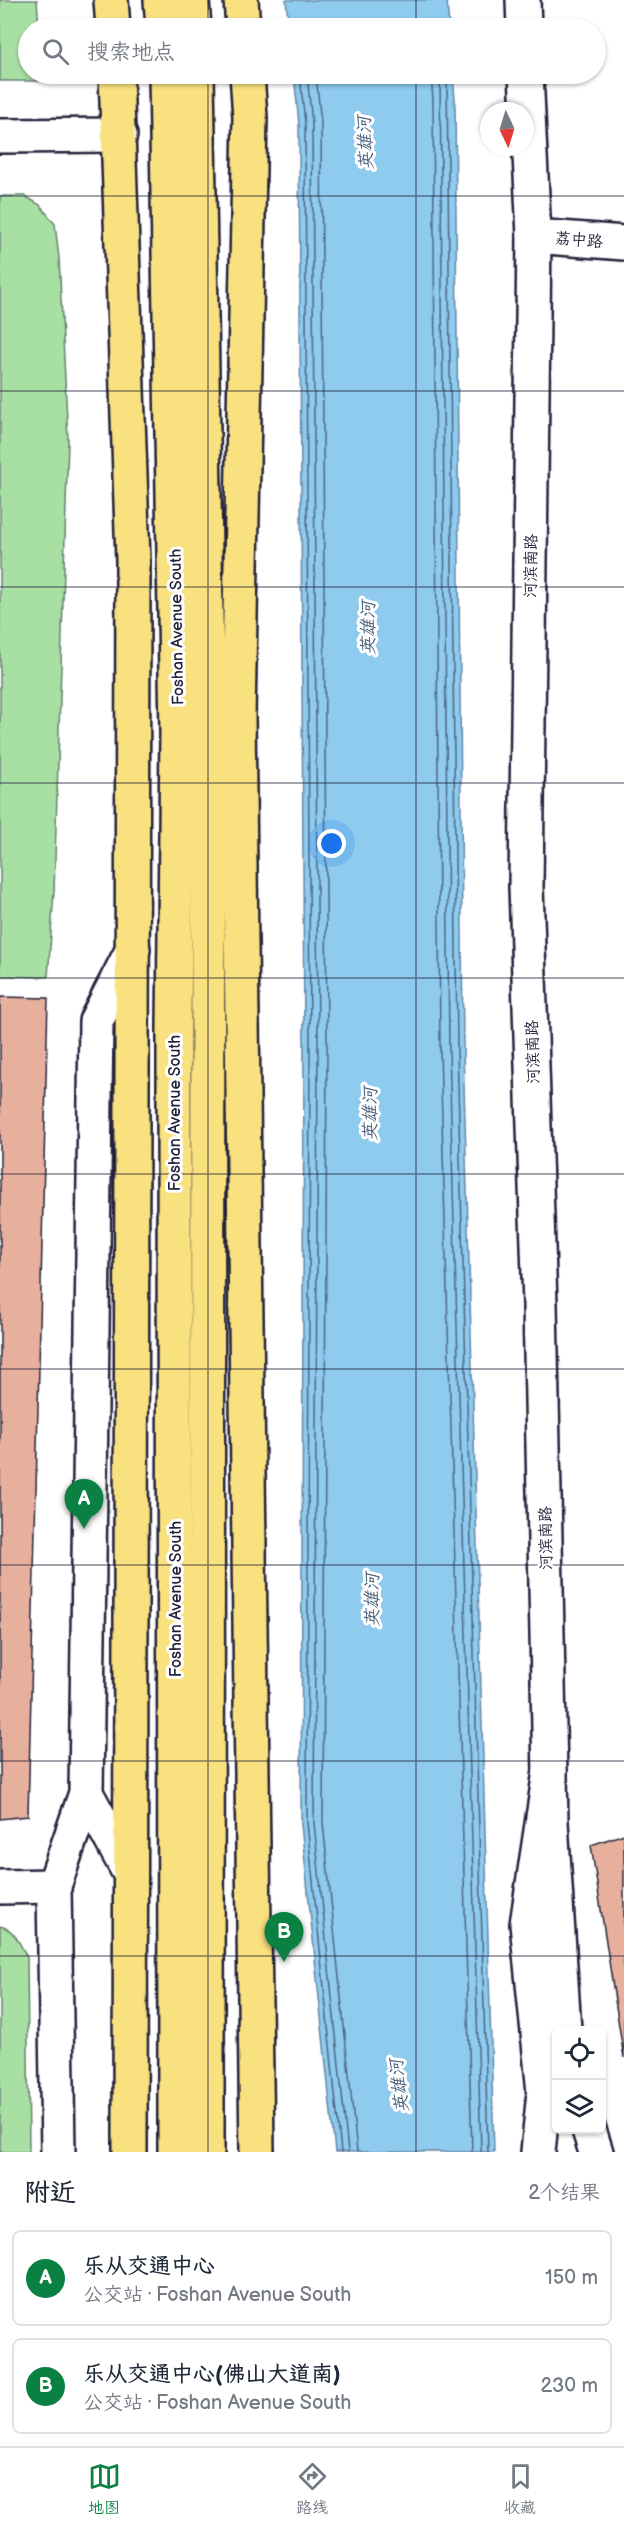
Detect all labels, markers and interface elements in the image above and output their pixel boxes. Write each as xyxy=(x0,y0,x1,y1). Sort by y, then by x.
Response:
search box xyxy=(18,18,606,84)
icon: search xyxy=(39,35,72,68)
text: 搜索地点 xyxy=(87,39,175,66)
north arrow xyxy=(480,102,534,156)
water label: 英雄河 xyxy=(353,112,377,170)
street label: 荔中路 xyxy=(554,229,604,252)
street label: 河滨南路 xyxy=(521,534,542,598)
street label: Foshan Avenue South xyxy=(167,549,188,705)
water label: 英雄河 xyxy=(358,598,379,655)
your location xyxy=(317,829,346,858)
street label: 河滨南路 xyxy=(523,1020,544,1084)
street label: Foshan Avenue South xyxy=(166,1035,185,1191)
water label: 英雄河 xyxy=(360,1084,381,1141)
pin: A xyxy=(64,1480,104,1529)
street label: 河滨南路 xyxy=(536,1506,557,1570)
street label: Foshan Avenue South xyxy=(167,1521,186,1677)
water label: 英雄河 xyxy=(362,1570,383,1627)
pin: B xyxy=(264,1912,304,1962)
map controls xyxy=(552,2026,606,2134)
button: locate xyxy=(552,2026,606,2080)
water label: 英雄河 xyxy=(385,2055,413,2114)
button: layers xyxy=(552,2080,606,2134)
text: 附近 xyxy=(24,2178,76,2209)
text: 2个结果 xyxy=(528,2181,600,2205)
text: 乐从交通中心 xyxy=(83,2253,215,2280)
text: A xyxy=(39,2266,52,2290)
text: 150 m xyxy=(545,2266,598,2290)
text: 公交站 · Foshan Avenue South xyxy=(83,2283,351,2307)
text: 乐从交通中心(佛山大道南) xyxy=(83,2361,341,2388)
text: B xyxy=(38,2374,53,2398)
text: 230 m xyxy=(541,2374,598,2398)
text: 公交站 · Foshan Avenue South xyxy=(83,2391,351,2415)
tab: 地图 xyxy=(88,2460,121,2518)
tab: 路线 xyxy=(296,2460,329,2518)
tab: 收藏 xyxy=(504,2460,537,2518)

